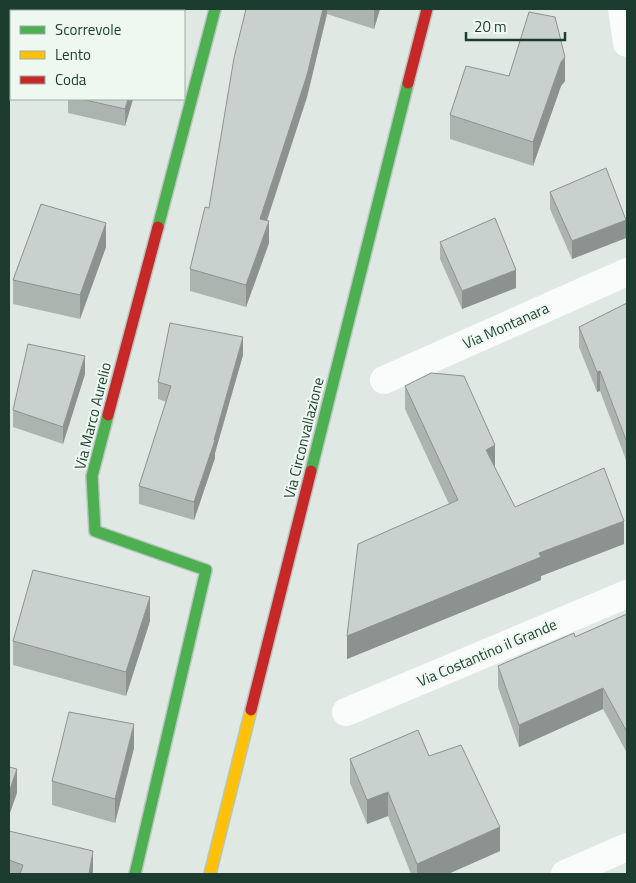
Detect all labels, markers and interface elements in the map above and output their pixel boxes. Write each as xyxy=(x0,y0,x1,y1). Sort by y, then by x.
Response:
legend xyxy=(10,10,185,100)
scale bar xyxy=(466,10,565,42)
text: 20 m xyxy=(474,15,507,38)
text: Scorrevole xyxy=(55,18,121,41)
text: Lento xyxy=(55,43,91,66)
text: Coda xyxy=(55,68,87,91)
street label: Via Montanara xyxy=(459,296,553,355)
street label: Via Marco Aurelio xyxy=(68,360,117,472)
street label: Via Circonvallazione xyxy=(277,375,330,501)
street label: Via Costantino il Grande xyxy=(413,613,560,692)

